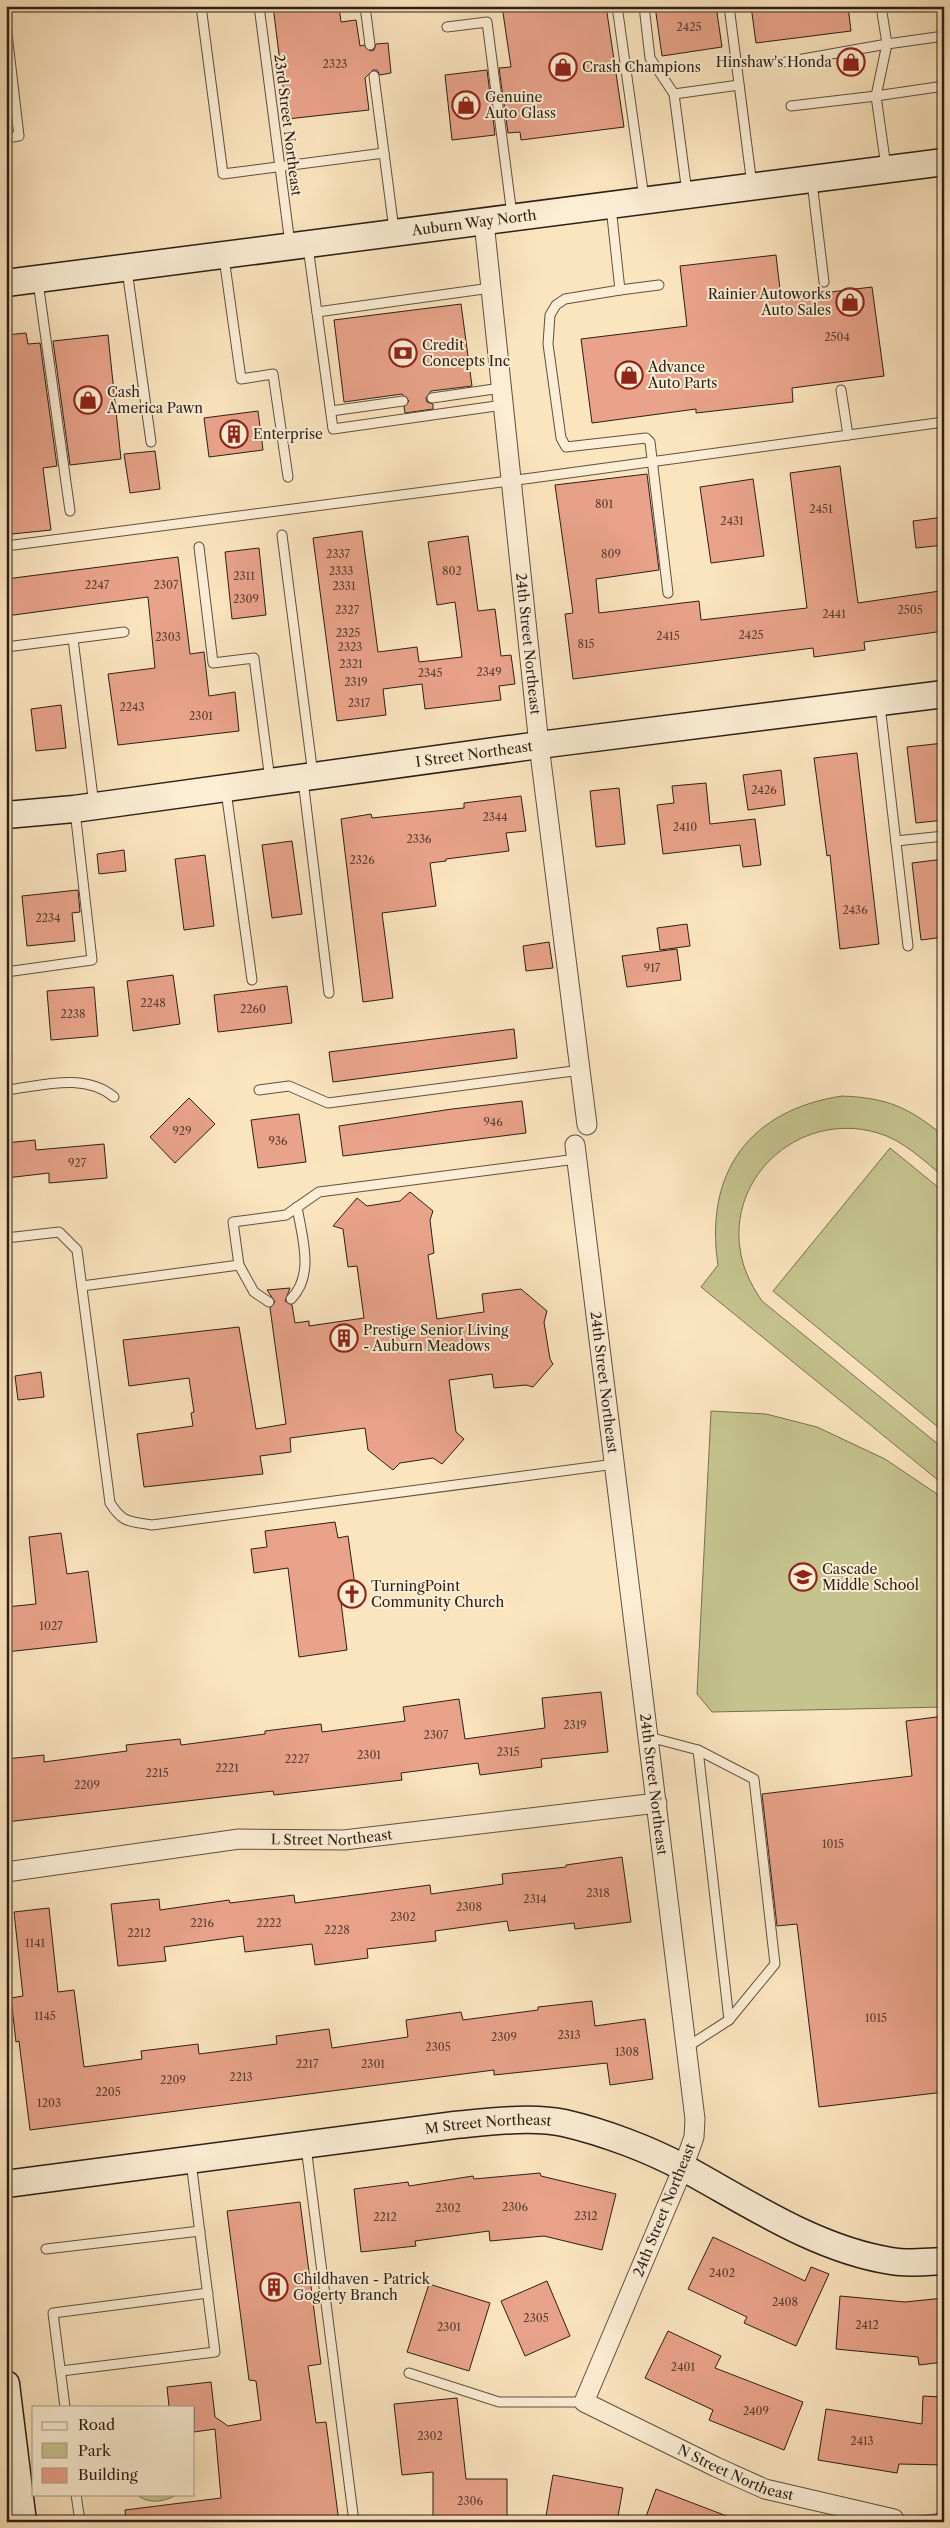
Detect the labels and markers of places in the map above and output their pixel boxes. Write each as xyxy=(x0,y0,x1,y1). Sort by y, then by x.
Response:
shop icon: Hinshaw's Honda xyxy=(836,47,866,77)
shop icon: Crash Champions xyxy=(548,52,578,82)
place label: Hinshaw's Honda xyxy=(716,53,833,71)
place label: Crash Champions xyxy=(582,58,701,76)
place label: Genuine Auto Glass xyxy=(484,88,556,122)
shop icon: Genuine Auto Glass xyxy=(451,90,481,120)
place label: Rainier Autoworks Auto Sales xyxy=(708,285,831,319)
shop icon: Rainier Autoworks Auto Sales xyxy=(835,287,865,317)
place label: Credit Concepts Inc xyxy=(422,336,510,370)
bank icon: Credit Concepts Inc xyxy=(388,338,418,368)
place label: Advance Auto Parts xyxy=(647,358,717,392)
shop icon: Advance Auto Parts xyxy=(614,360,644,390)
place label: Cash America Pawn xyxy=(106,383,203,417)
shop icon: Cash America Pawn xyxy=(73,385,103,415)
building icon: Enterprise xyxy=(219,419,249,449)
place label: Enterprise xyxy=(253,425,323,443)
place label: Prestige Senior Living - Auburn Meadows xyxy=(363,1321,509,1355)
building icon: Prestige Senior Living - Auburn Meadows xyxy=(329,1323,359,1353)
place label: Cascade Middle School xyxy=(822,1560,919,1594)
school or university icon: Cascade Middle School xyxy=(788,1562,818,1592)
place label: TurningPoint Community Church xyxy=(371,1577,504,1611)
church icon: TurningPoint Community Church xyxy=(337,1579,367,1609)
place label: Childhaven - Patrick Gogerty Branch xyxy=(293,2270,431,2304)
building icon: Childhaven - Patrick Gogerty Branch xyxy=(259,2272,289,2302)

